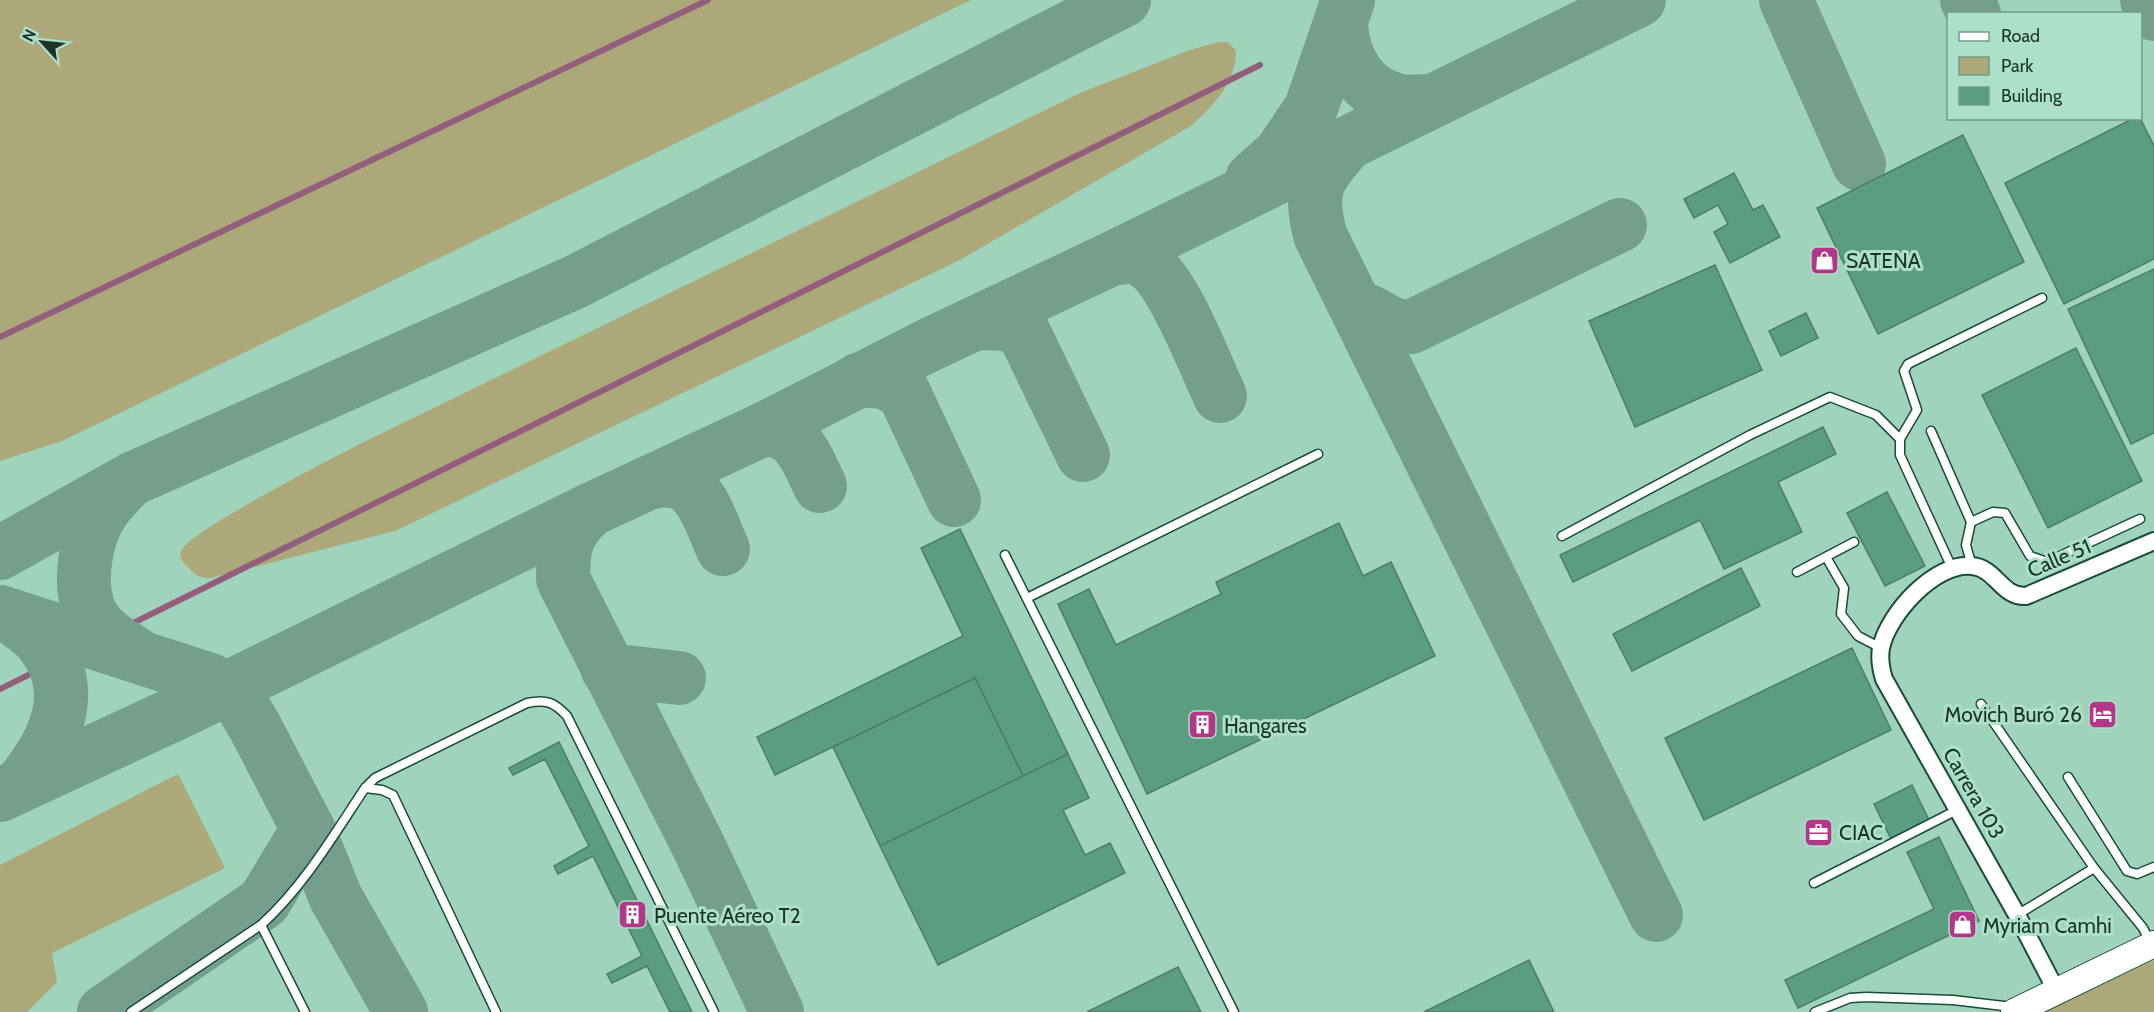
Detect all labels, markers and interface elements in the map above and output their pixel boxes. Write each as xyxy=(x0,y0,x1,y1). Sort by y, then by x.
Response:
north arrow xyxy=(12,12,72,72)
legend xyxy=(1947,12,2142,120)
text: Road xyxy=(2001,25,2040,47)
text: N xyxy=(18,26,40,45)
text: Park xyxy=(2001,55,2034,77)
text: Building xyxy=(2001,85,2063,107)
shop icon: SATENA xyxy=(1809,244,1841,276)
place label: SATENA xyxy=(1846,248,1921,273)
street label: Calle 51 xyxy=(2024,533,2094,583)
hotel icon: Movich Buró 26 xyxy=(2087,698,2119,730)
place label: Movich Buró 26 xyxy=(1944,702,2082,727)
building icon: Hangares xyxy=(1187,709,1219,741)
place label: Hangares xyxy=(1224,713,1307,738)
street label: Carrera 103 xyxy=(1938,743,2010,843)
office icon: CIAC xyxy=(1802,816,1834,848)
place label: CIAC xyxy=(1839,820,1883,845)
building icon: Puente Aéreo T2 xyxy=(617,899,649,931)
place label: Puente Aéreo T2 xyxy=(654,903,801,928)
shop icon: Myriam Camhi xyxy=(1946,909,1978,941)
place label: Myriam Camhi xyxy=(1983,913,2112,938)

